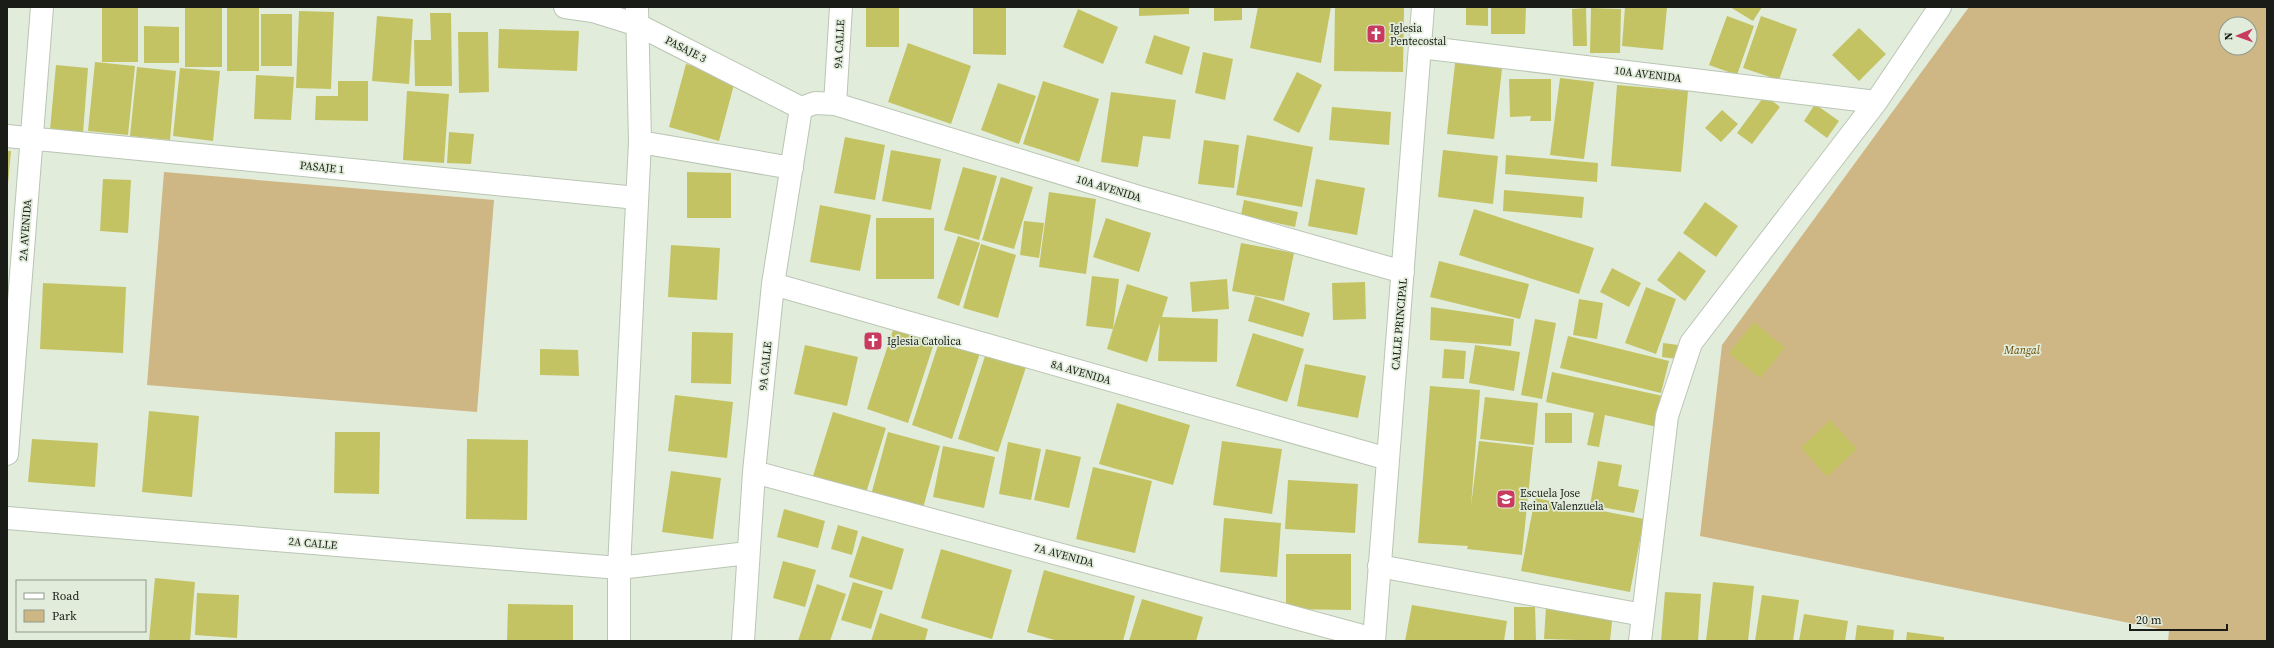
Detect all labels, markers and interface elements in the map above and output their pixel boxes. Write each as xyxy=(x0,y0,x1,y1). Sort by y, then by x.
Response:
north arrow xyxy=(2218,16,2258,56)
street label: 9A CALLE xyxy=(831,19,848,69)
place label: Iglesia Pentecostal xyxy=(1390,21,1446,49)
church icon: Iglesia Pentecostal xyxy=(1365,23,1387,45)
text: N xyxy=(2221,32,2236,41)
street label: PASAJE 3 xyxy=(663,33,709,66)
street label: 10A AVENIDA xyxy=(1614,63,1683,86)
street label: PASAJE 1 xyxy=(299,158,345,177)
street label: 10A AVENIDA xyxy=(1074,171,1144,206)
street label: 2A AVENIDA xyxy=(16,198,35,261)
street label: CALLE PRINCIPAL xyxy=(1388,277,1411,371)
church icon: Iglesia Catolica xyxy=(862,330,884,352)
place label: Iglesia Catolica xyxy=(887,334,962,349)
street label: 9A CALLE xyxy=(755,341,776,391)
park label: Mangal xyxy=(2003,343,2041,358)
street label: 8A AVENIDA xyxy=(1049,357,1113,388)
place label: Escuela Jose Reina Valenzuela xyxy=(1520,486,1604,514)
school or university icon: Escuela Jose Reina Valenzuela xyxy=(1495,488,1517,510)
street label: 2A CALLE xyxy=(288,534,338,553)
street label: 7A AVENIDA xyxy=(1032,540,1096,571)
legend xyxy=(16,580,146,632)
text: Road xyxy=(52,588,79,604)
scale bar xyxy=(2130,606,2227,632)
text: Park xyxy=(52,608,77,624)
text: 20 m xyxy=(2136,612,2162,628)

